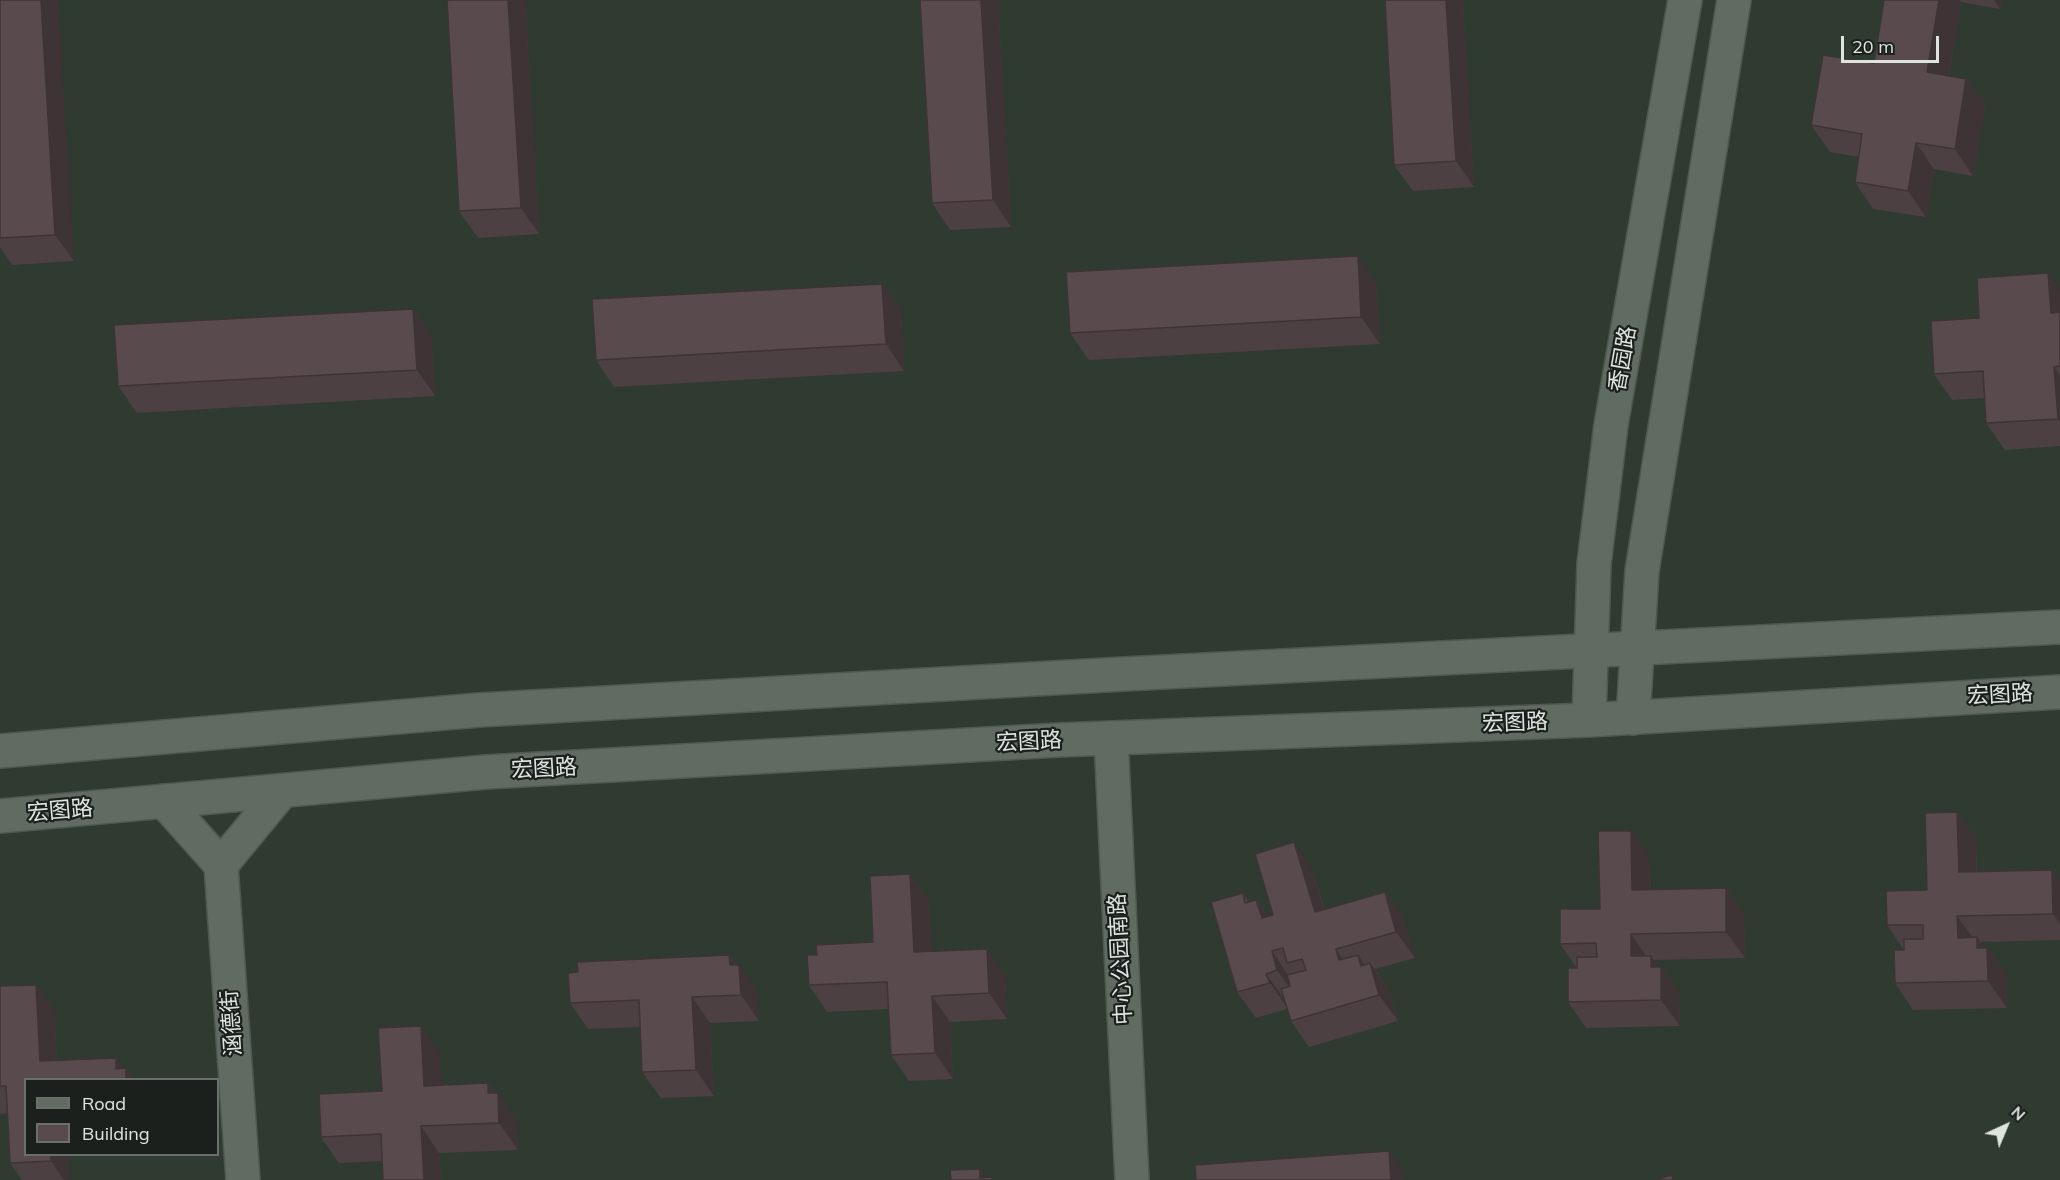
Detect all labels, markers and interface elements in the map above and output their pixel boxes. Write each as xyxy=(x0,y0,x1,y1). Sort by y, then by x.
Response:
scale bar xyxy=(1844,24,1942,62)
text: 20 m xyxy=(1852,35,1894,58)
street label: 香园路 xyxy=(1604,324,1642,394)
street label: 宏图路 xyxy=(1966,680,2034,710)
street label: 宏图路 xyxy=(1482,709,1548,737)
street label: 宏图路 xyxy=(995,727,1063,757)
street label: 宏图路 xyxy=(510,754,578,784)
street label: 宏图路 xyxy=(26,795,94,827)
street label: 中心公园南路 xyxy=(1104,892,1138,1026)
street label: 涵德街 xyxy=(217,989,247,1057)
legend xyxy=(24,1078,219,1156)
text: Road xyxy=(82,1092,126,1115)
north arrow xyxy=(1976,1096,2036,1156)
text: N xyxy=(2007,1102,2030,1124)
text: Building xyxy=(82,1122,150,1145)

